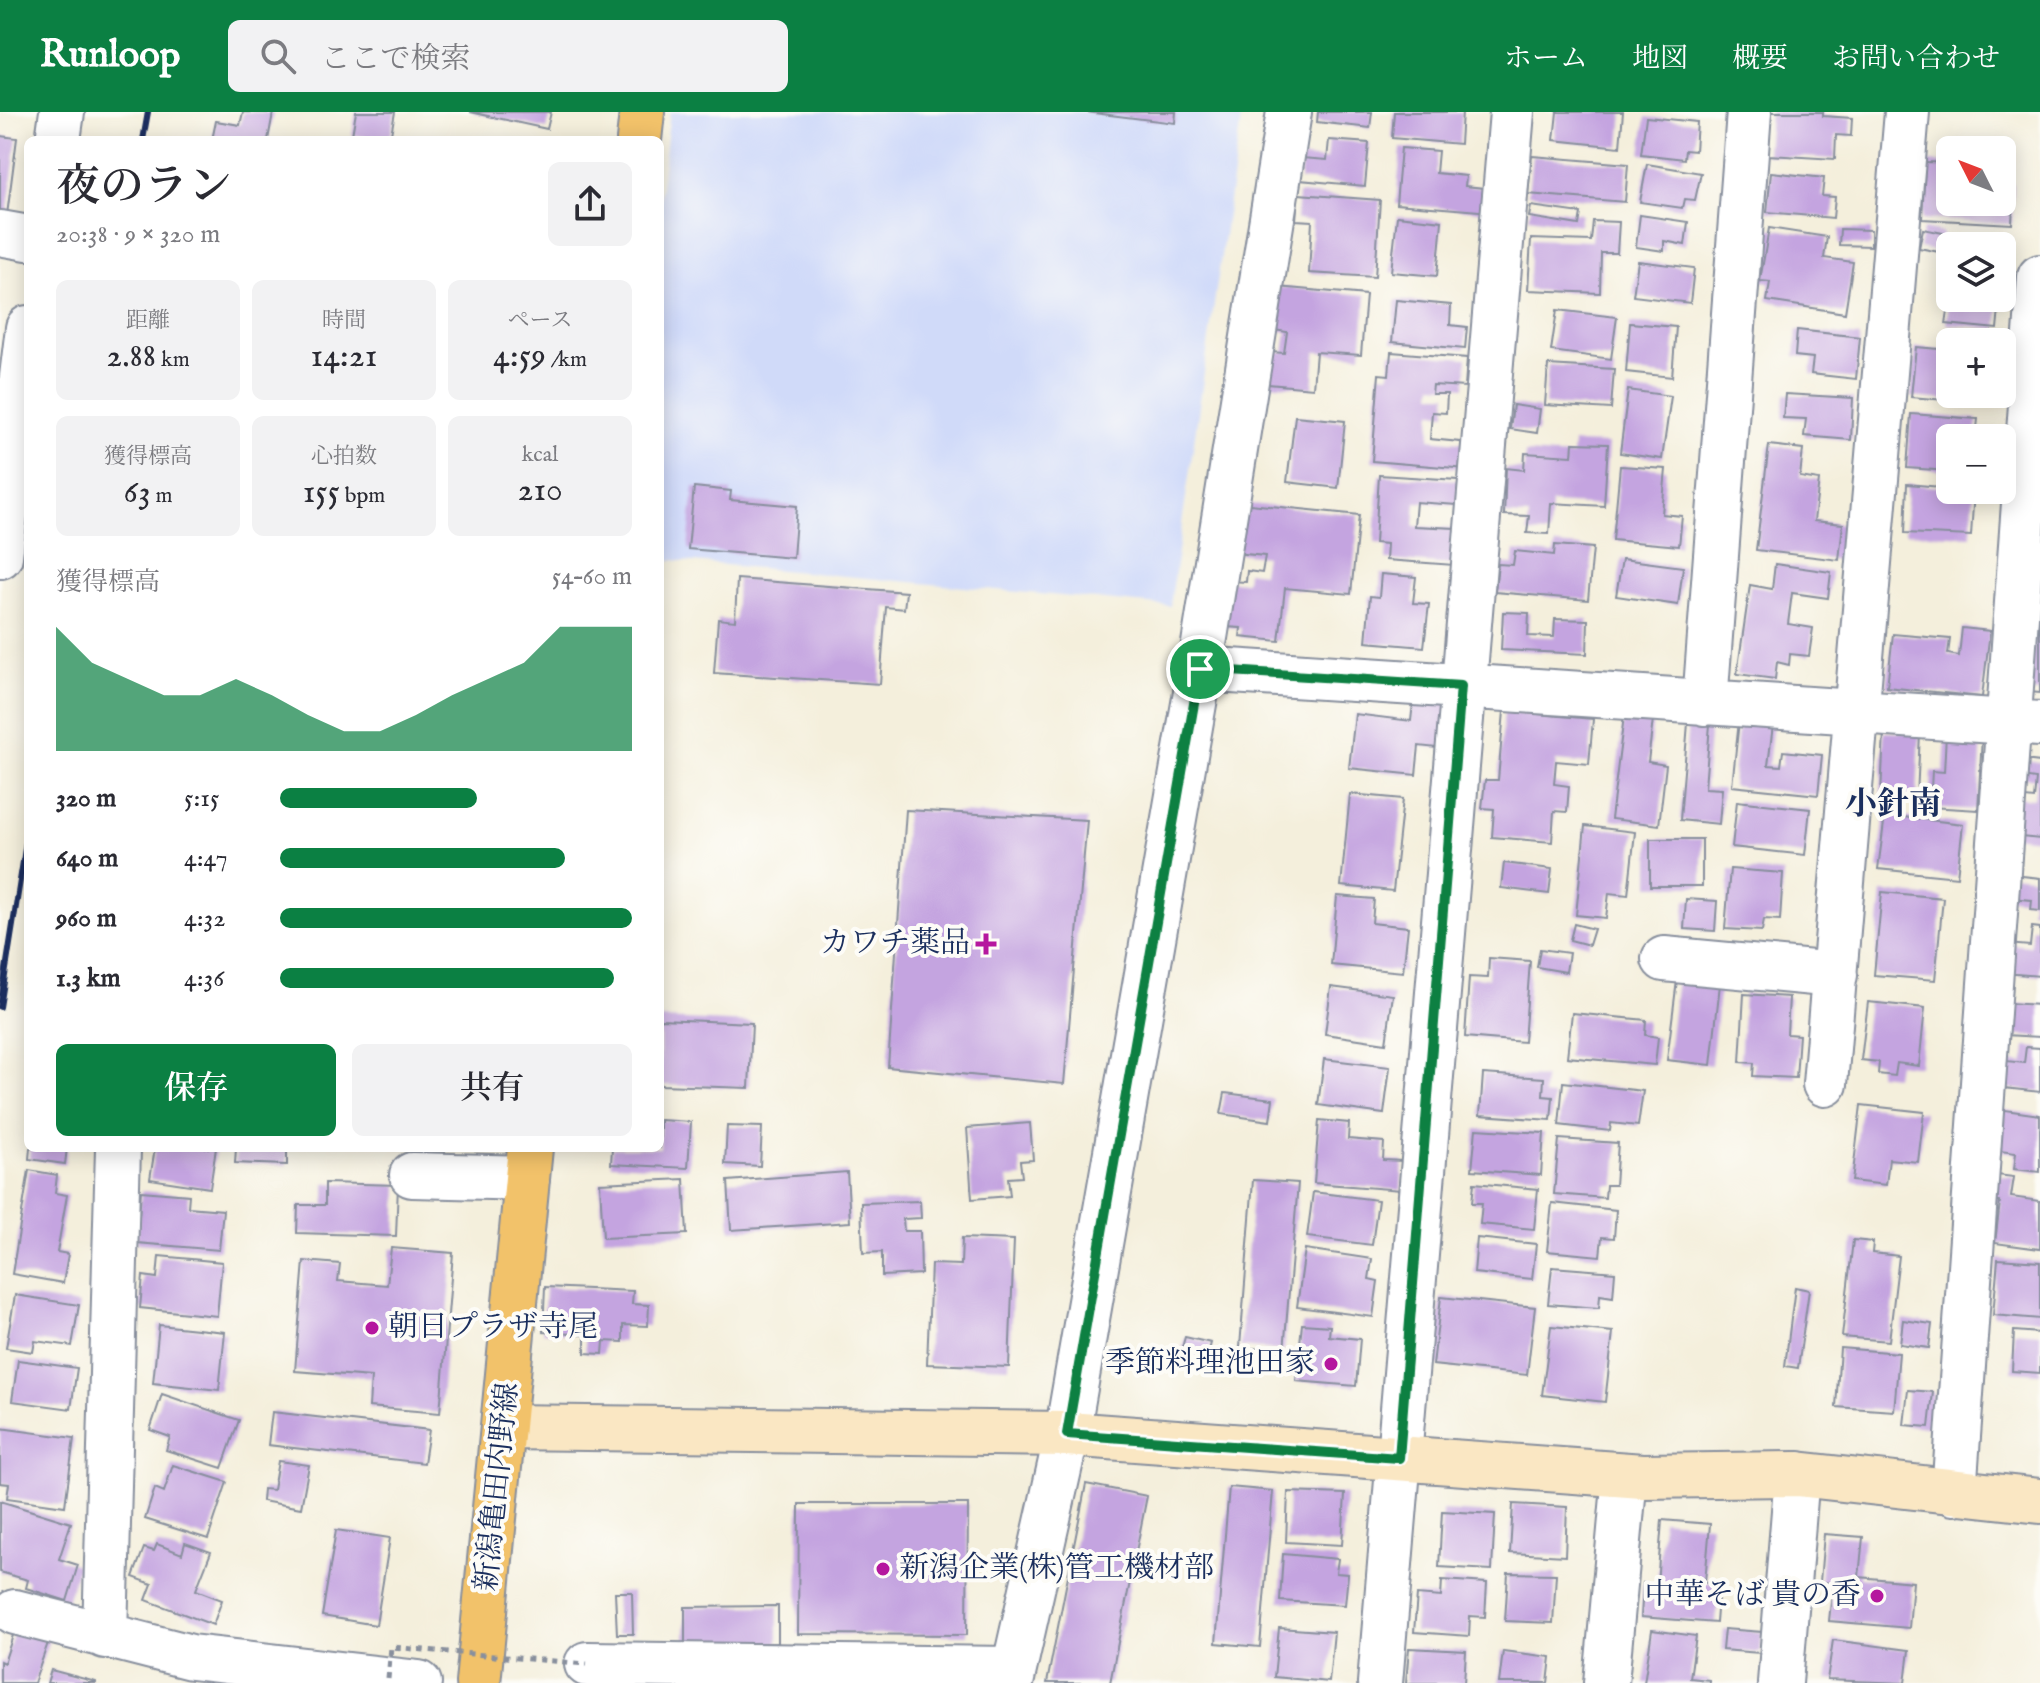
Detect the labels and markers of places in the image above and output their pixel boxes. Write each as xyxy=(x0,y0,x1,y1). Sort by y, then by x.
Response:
pin xyxy=(1166,635,1234,703)
place label: カワチ薬品 xyxy=(820,925,970,963)
marker: カワチ薬品 xyxy=(977,935,995,953)
place label: 朝日プラザ寺尾 xyxy=(388,1309,598,1347)
marker: 朝日プラザ寺尾 xyxy=(363,1319,381,1337)
place label: 季節料理池田家 xyxy=(1105,1345,1315,1383)
marker: 季節料理池田家 xyxy=(1322,1355,1340,1373)
place label: 新潟企業(株)管工機材部 xyxy=(899,1550,1214,1588)
marker: 新潟企業(株)管工機材部 xyxy=(874,1560,892,1578)
place label: 中華そば 貴の香 xyxy=(1644,1577,1861,1615)
marker: 中華そば 貴の香 xyxy=(1868,1587,1886,1605)

